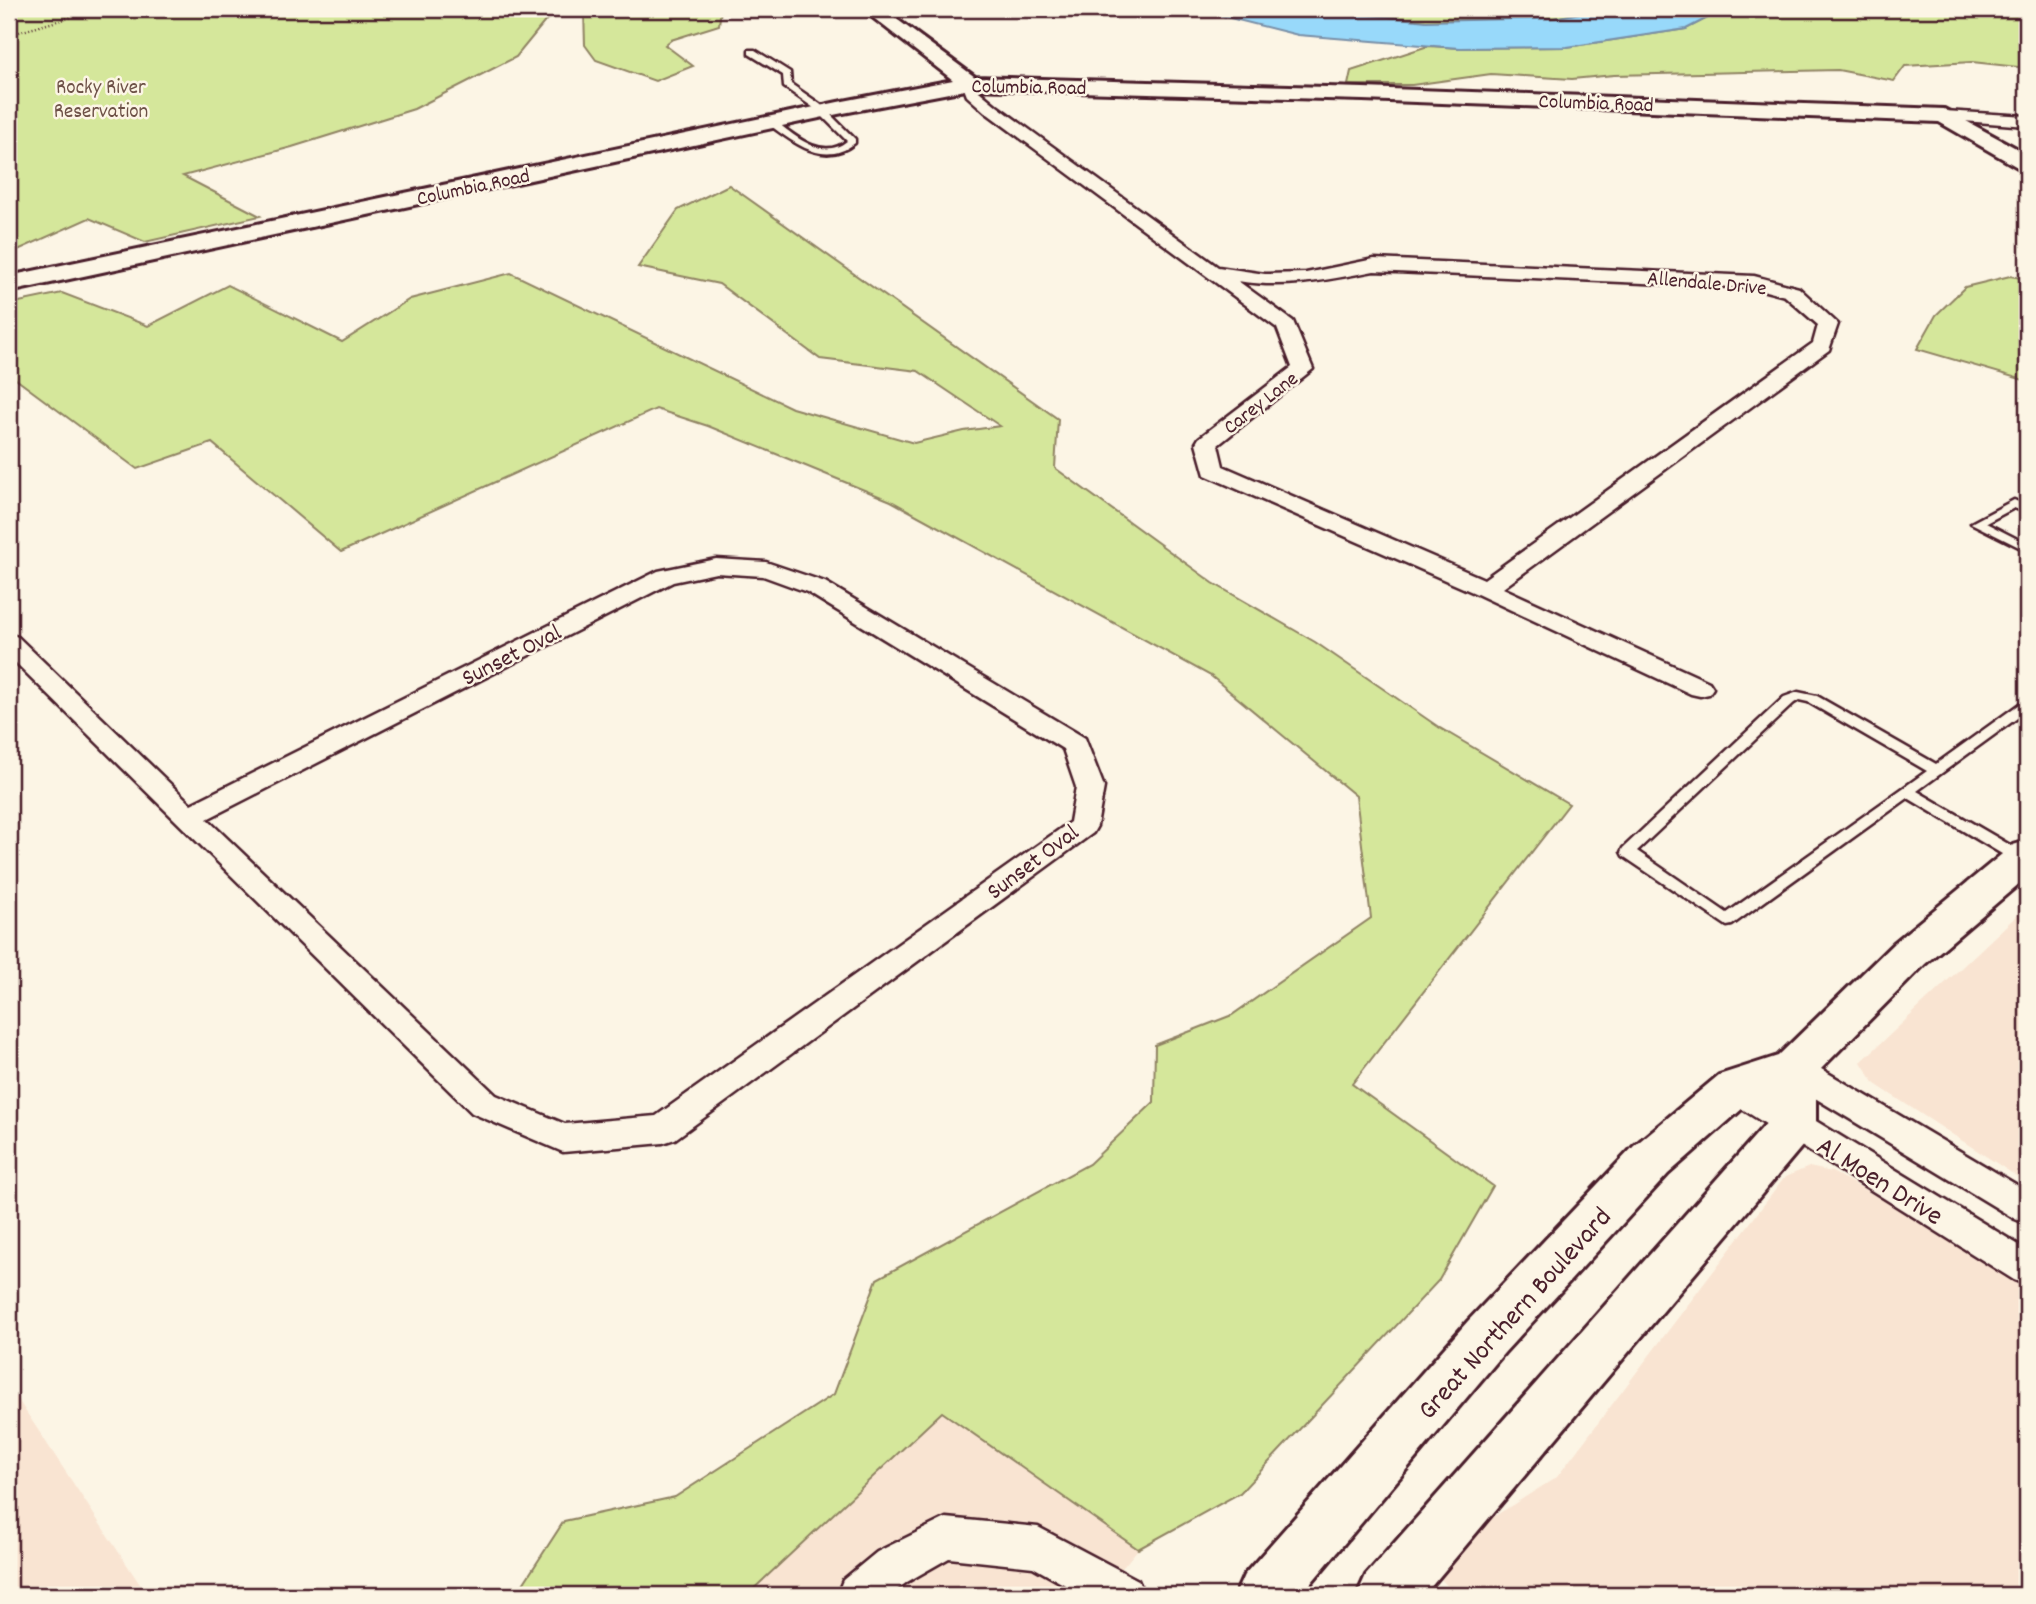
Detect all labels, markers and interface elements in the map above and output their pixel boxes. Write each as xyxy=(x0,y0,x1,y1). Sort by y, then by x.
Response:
street label: Columbia Road xyxy=(971,73,1087,105)
park label: Rocky River Reservation xyxy=(54,74,148,128)
street label: Columbia Road xyxy=(1538,88,1654,122)
street label: Columbia Road xyxy=(414,162,533,216)
street label: Allendale Drive xyxy=(1646,265,1768,305)
street label: Carey Lane xyxy=(1218,365,1306,443)
street label: Sunset Oval xyxy=(457,617,568,696)
street label: Sunset Oval xyxy=(981,817,1087,909)
street label: Al Moen Drive xyxy=(1807,1128,1950,1238)
street label: Great Northern Boulevard xyxy=(1410,1200,1623,1430)

